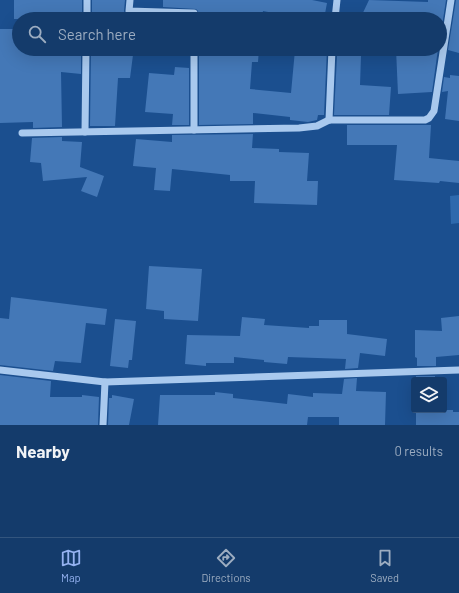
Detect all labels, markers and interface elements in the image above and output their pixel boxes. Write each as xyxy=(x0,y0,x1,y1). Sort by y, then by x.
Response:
search box xyxy=(12,12,447,56)
icon: search xyxy=(26,23,48,45)
text: Search here xyxy=(58,25,136,43)
map controls xyxy=(411,377,447,413)
button: layers xyxy=(411,377,447,413)
text: Nearby xyxy=(16,441,70,461)
text: 0 results xyxy=(394,443,443,459)
tab: Map xyxy=(60,547,82,584)
tab: Directions xyxy=(201,547,251,584)
tab: Saved xyxy=(370,547,399,584)

